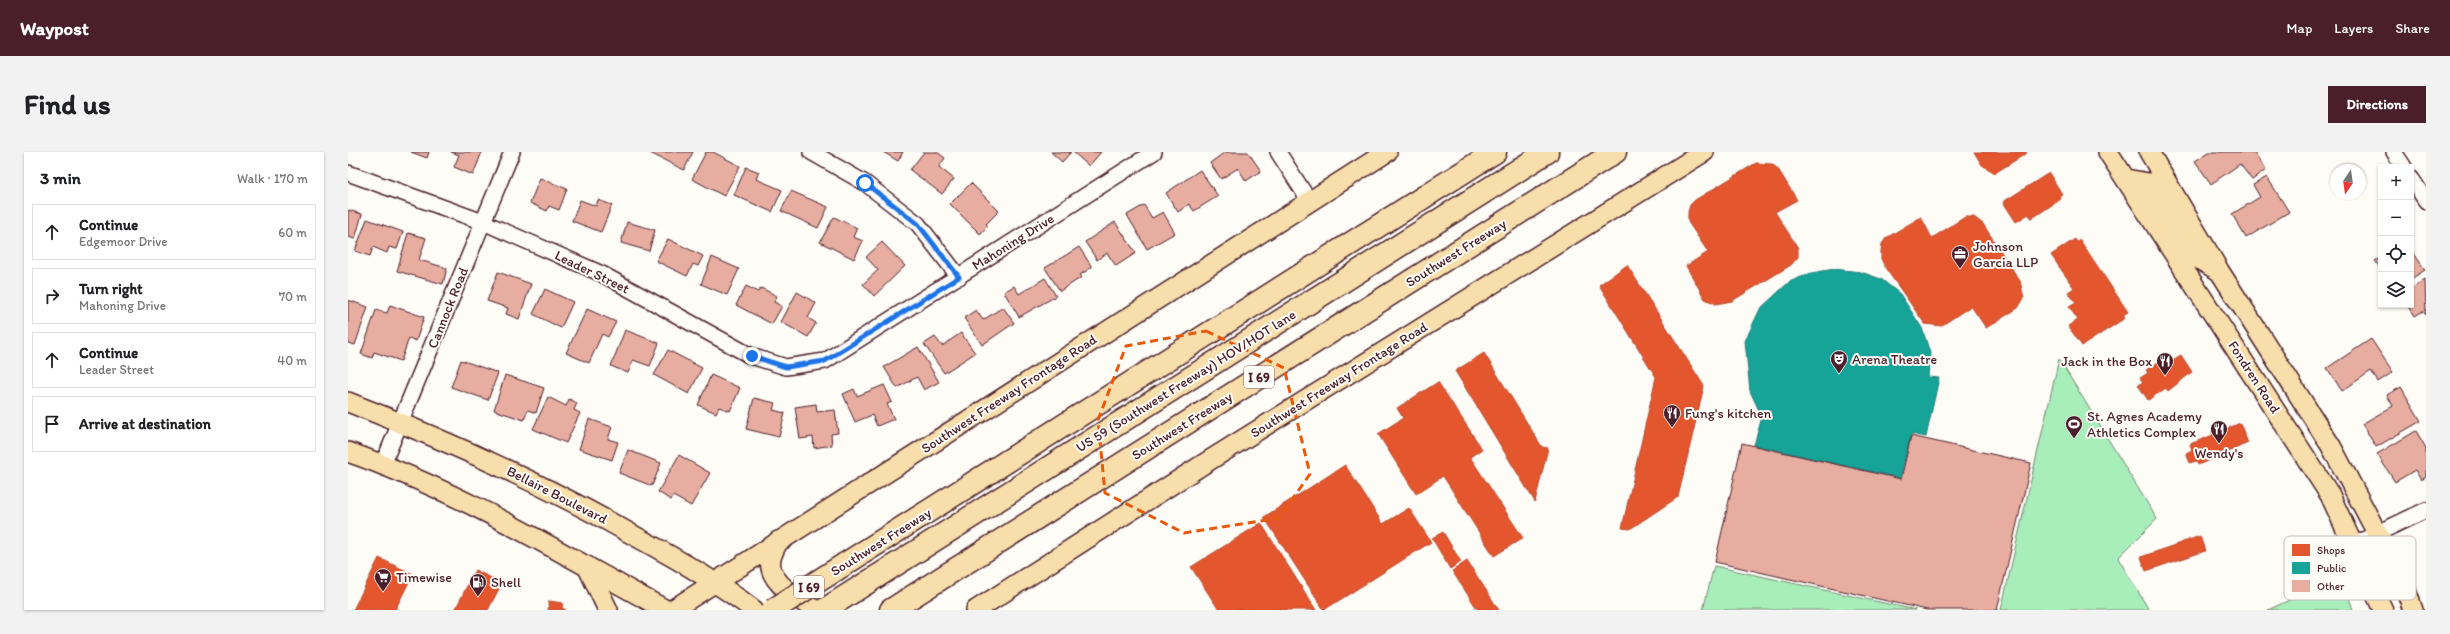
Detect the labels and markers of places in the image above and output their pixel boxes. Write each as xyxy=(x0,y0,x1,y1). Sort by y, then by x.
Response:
place label: Johnson Garcia LLP xyxy=(1973,238,2038,271)
office icon: Johnson Garcia LLP xyxy=(1950,244,1970,269)
theatre icon: Arena Theatre xyxy=(1829,349,1849,374)
place label: Arena Theatre xyxy=(1852,351,1938,368)
restaurant icon: Jack in the Box xyxy=(2155,351,2175,376)
place label: Jack in the Box xyxy=(2061,353,2152,370)
restaurant icon: Fung's kitchen xyxy=(1662,403,1682,428)
place label: Fung's kitchen xyxy=(1685,405,1772,422)
place label: St. Agnes Academy Athletics Complex xyxy=(2087,408,2202,441)
sports icon: St. Agnes Academy Athletics Complex xyxy=(2064,414,2084,439)
restaurant icon: Wendy's xyxy=(2209,419,2229,444)
place label: Wendy's xyxy=(2194,445,2244,462)
supermarket icon: Timewise xyxy=(373,567,393,592)
place label: Timewise xyxy=(396,569,452,586)
fuel station icon: Shell xyxy=(468,572,488,597)
place label: Shell xyxy=(491,574,521,591)

